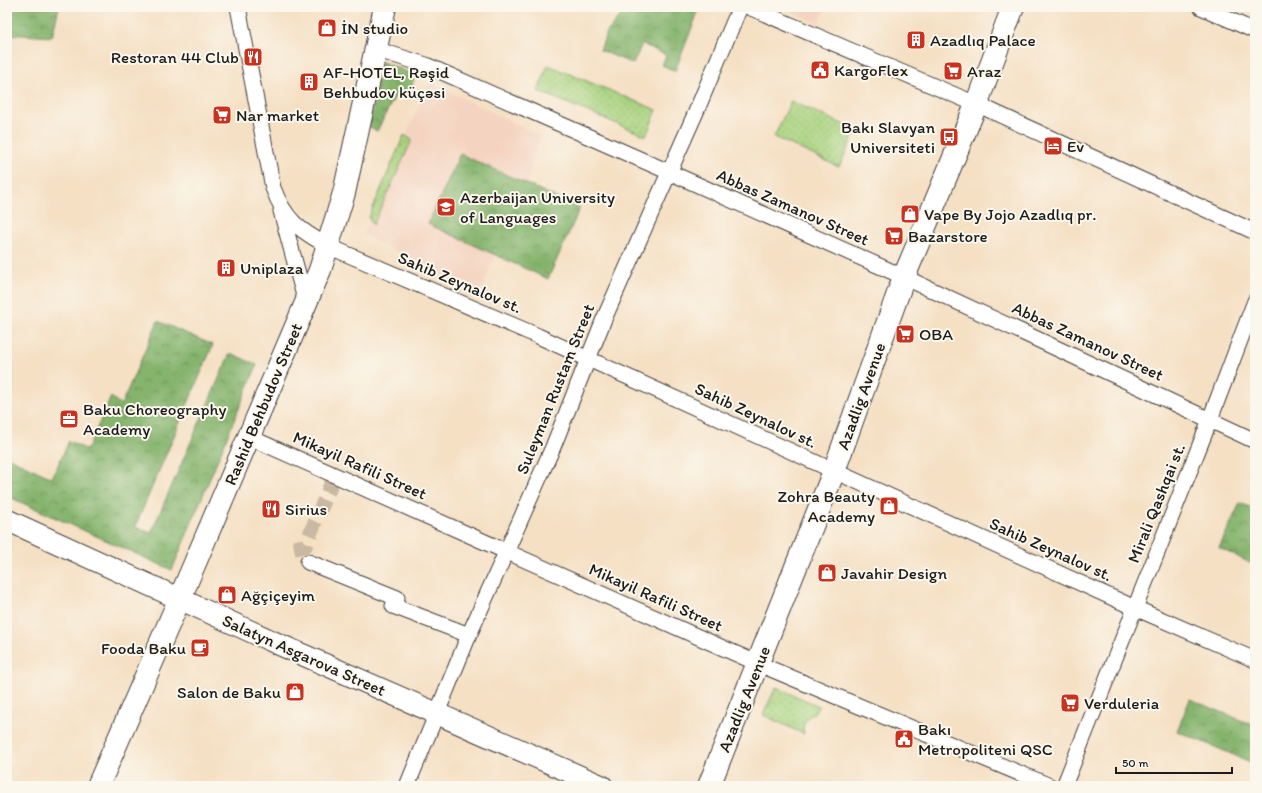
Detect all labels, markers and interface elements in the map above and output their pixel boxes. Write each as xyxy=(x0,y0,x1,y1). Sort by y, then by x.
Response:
shop icon: İN studio xyxy=(316,17,338,39)
place label: İN studio xyxy=(341,18,408,38)
building icon: Azadlıq Palace xyxy=(905,29,927,51)
place label: Azadlıq Palace xyxy=(930,30,1036,50)
restaurant icon: Restoran 44 Club xyxy=(242,46,264,68)
place label: Restoran 44 Club xyxy=(111,47,239,67)
public building icon: KargoFlex xyxy=(809,59,831,81)
place label: KargoFlex xyxy=(834,60,909,80)
supermarket icon: Araz xyxy=(942,60,964,82)
place label: Araz xyxy=(967,61,1001,81)
place label: AF-HOTEL, Rəşid Behbudov küçəsi xyxy=(323,62,450,102)
building icon: AF-HOTEL, Rəşid Behbudov küçəsi xyxy=(298,71,320,93)
supermarket icon: Nar market xyxy=(211,104,233,126)
place label: Nar market xyxy=(236,105,320,125)
place label: Bakı Slavyan Universiteti xyxy=(841,117,935,157)
bus stop icon: Bakı Slavyan Universiteti xyxy=(938,126,960,148)
hotel icon: Ev xyxy=(1042,135,1064,157)
place label: Ev xyxy=(1067,136,1084,156)
street label: Abbas Zamanov Street xyxy=(714,164,872,250)
place label: Azerbaijan University of Languages xyxy=(460,187,615,227)
school or university icon: Azerbaijan University of Languages xyxy=(435,196,457,218)
shop icon: Vape By Jojo Azadlıq pr. xyxy=(899,203,921,225)
place label: Vape By Jojo Azadlıq pr. xyxy=(924,204,1097,224)
supermarket icon: Bazarstore xyxy=(883,225,905,247)
place label: Bazarstore xyxy=(908,226,988,246)
street label: Sahib Zeynalov st. xyxy=(395,247,525,317)
building icon: Uniplaza xyxy=(215,257,237,279)
place label: Uniplaza xyxy=(240,258,304,278)
street label: Abbas Zamanov Street xyxy=(1009,297,1167,385)
street label: Suleyman Rustam Street xyxy=(512,301,598,477)
street label: Rashid Behbudov Street xyxy=(220,320,306,488)
supermarket icon: OBA xyxy=(894,323,916,345)
place label: OBA xyxy=(919,324,953,344)
street label: Azadlig Avenue xyxy=(832,340,890,452)
street label: Sahib Zeynalov st. xyxy=(692,378,820,452)
place label: Baku Choreography Academy xyxy=(83,399,227,439)
office icon: Baku Choreography Academy xyxy=(58,408,80,430)
street label: Mikayil Rafili Street xyxy=(290,427,430,503)
street label: Mirali Qashqai st. xyxy=(1123,440,1189,566)
place label: Zohra Beauty Academy xyxy=(777,486,875,526)
shop icon: Zohra Beauty Academy xyxy=(878,495,900,517)
restaurant icon: Sirius xyxy=(260,498,282,520)
place label: Sirius xyxy=(285,499,327,519)
street label: Sahib Zeynalov st. xyxy=(987,513,1115,585)
street label: Mikayil Rafili Street xyxy=(586,559,726,635)
shop icon: Javahir Design xyxy=(816,562,838,584)
place label: Javahir Design xyxy=(841,563,947,583)
shop icon: Ağçiçeyim xyxy=(216,584,238,606)
place label: Ağçiçeyim xyxy=(241,585,315,605)
street label: Salatyn Asgarova Street xyxy=(219,610,389,700)
cafe icon: Fooda Baku xyxy=(189,637,211,659)
place label: Fooda Baku xyxy=(101,638,186,658)
street label: Azadlig Avenue xyxy=(714,643,774,755)
shop icon: Salon de Baku xyxy=(284,681,306,703)
place label: Salon de Baku xyxy=(177,682,281,702)
supermarket icon: Verduleria xyxy=(1059,692,1081,714)
place label: Verduleria xyxy=(1084,693,1159,713)
place label: Bakı Metropoliteni QSC xyxy=(918,719,1053,759)
public building icon: Bakı Metropoliteni QSC xyxy=(893,728,915,750)
scale bar xyxy=(1116,749,1232,775)
text: 50 m xyxy=(1122,756,1148,770)

